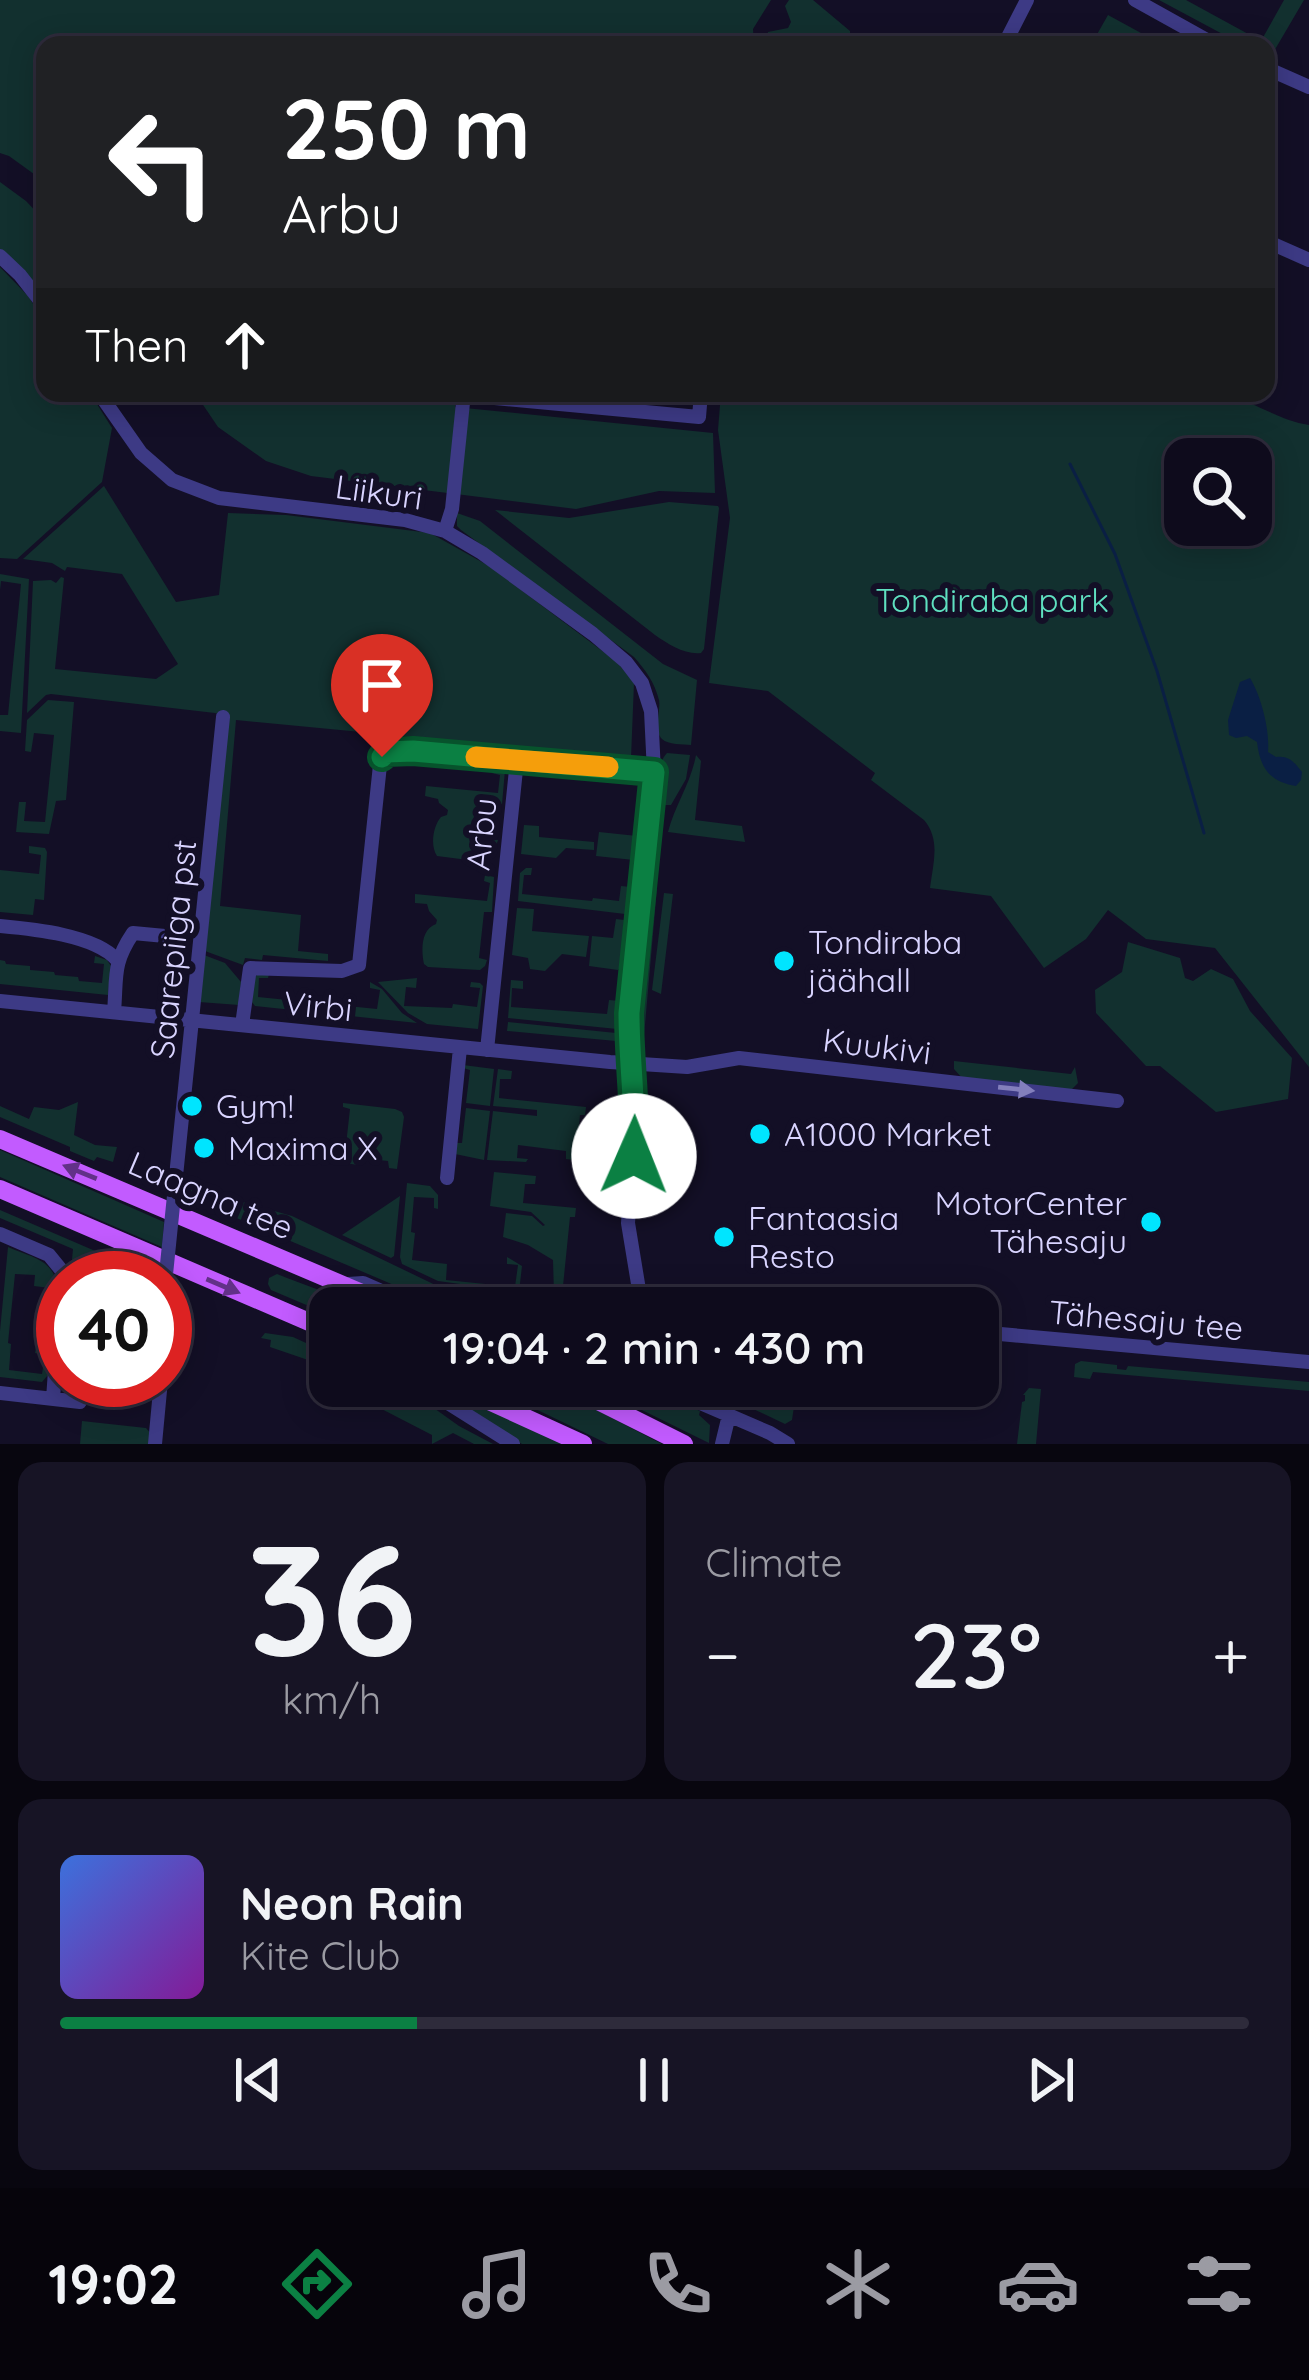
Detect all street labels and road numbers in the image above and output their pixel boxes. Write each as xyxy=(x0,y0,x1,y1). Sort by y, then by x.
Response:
street label: Liikuri xyxy=(333,465,425,518)
street label: Arbu xyxy=(456,796,505,872)
street label: Saarepiiga pst xyxy=(141,838,204,1060)
street label: Virbi xyxy=(282,982,354,1029)
street label: Kuukivi xyxy=(821,1019,933,1072)
street label: Laagna tee xyxy=(123,1142,300,1248)
street label: Tähesaju tee xyxy=(1047,1291,1245,1348)

